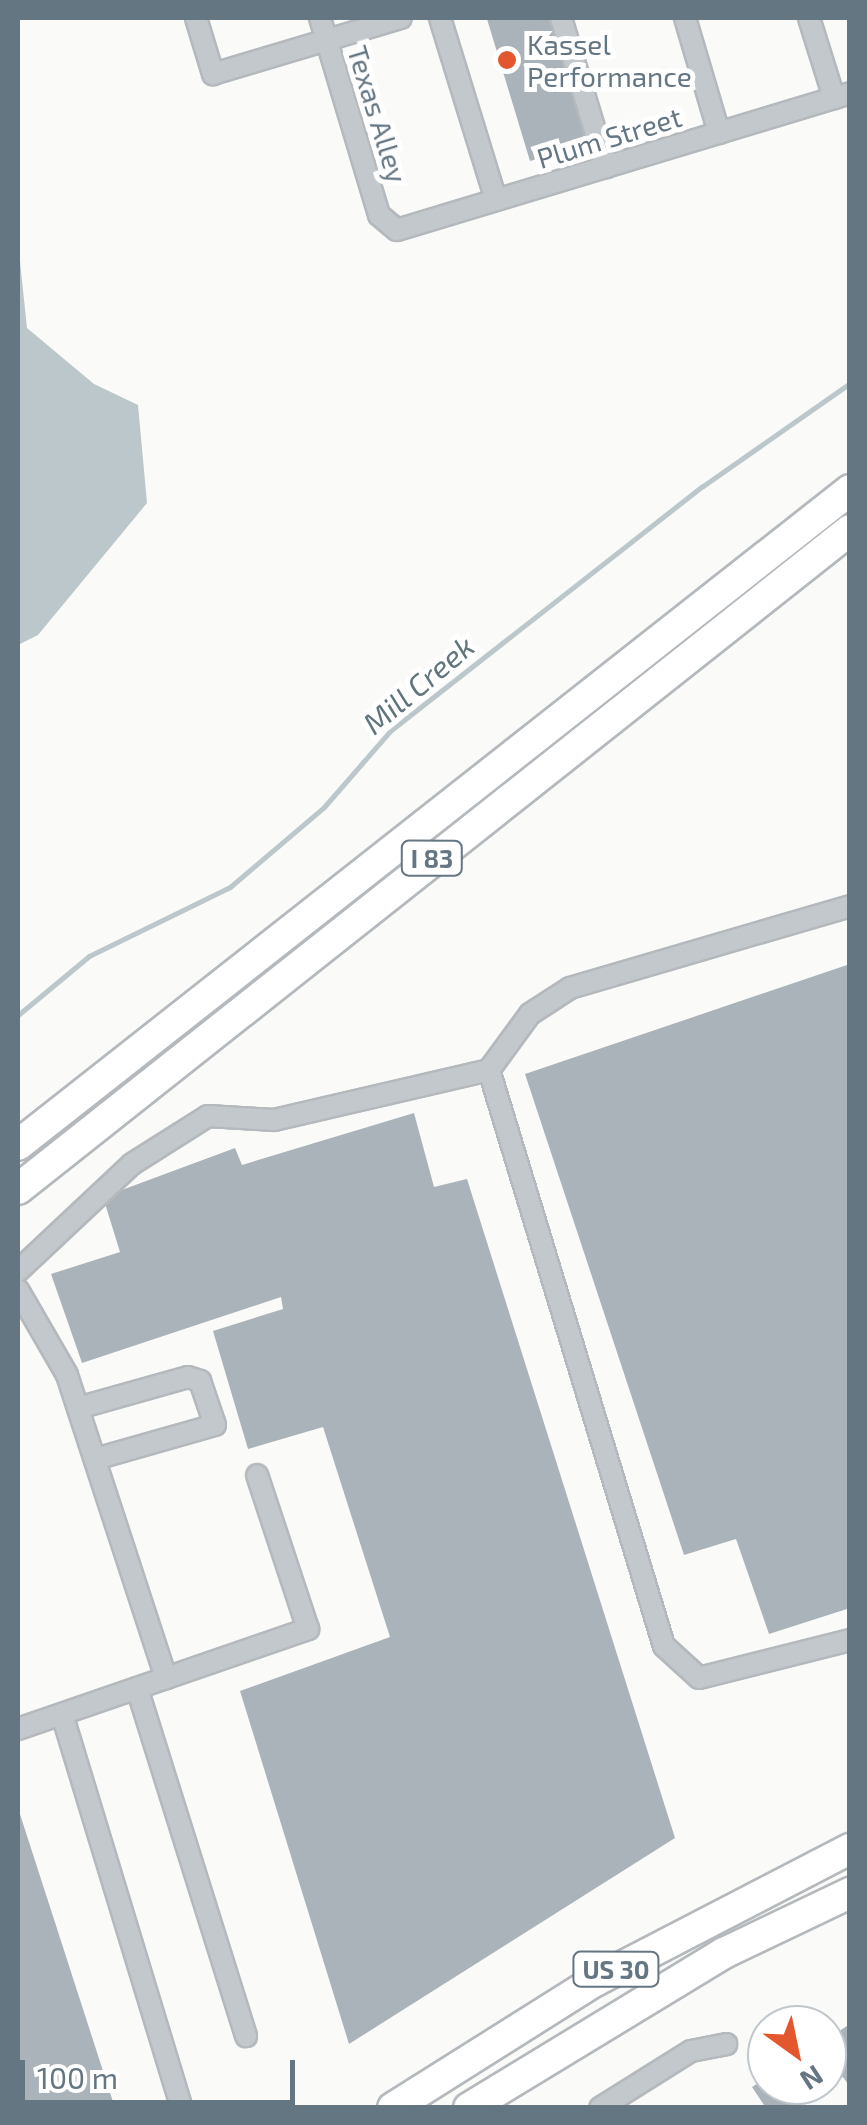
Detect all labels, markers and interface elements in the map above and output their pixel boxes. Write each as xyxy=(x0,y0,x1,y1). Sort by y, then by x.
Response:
place label: Kassel Performance xyxy=(527,27,692,93)
street label: Texas Alley xyxy=(341,41,415,187)
marker: Kassel Performance xyxy=(496,49,518,71)
street label: Plum Street xyxy=(533,99,685,175)
water label: Mill Creek xyxy=(355,627,481,741)
road number: I 83 xyxy=(400,838,464,878)
road number: US 30 xyxy=(571,1949,661,1989)
north arrow xyxy=(747,2005,847,2105)
scale bar xyxy=(25,2040,300,2102)
text: 100 m xyxy=(37,2059,118,2095)
text: N xyxy=(795,2059,830,2098)

